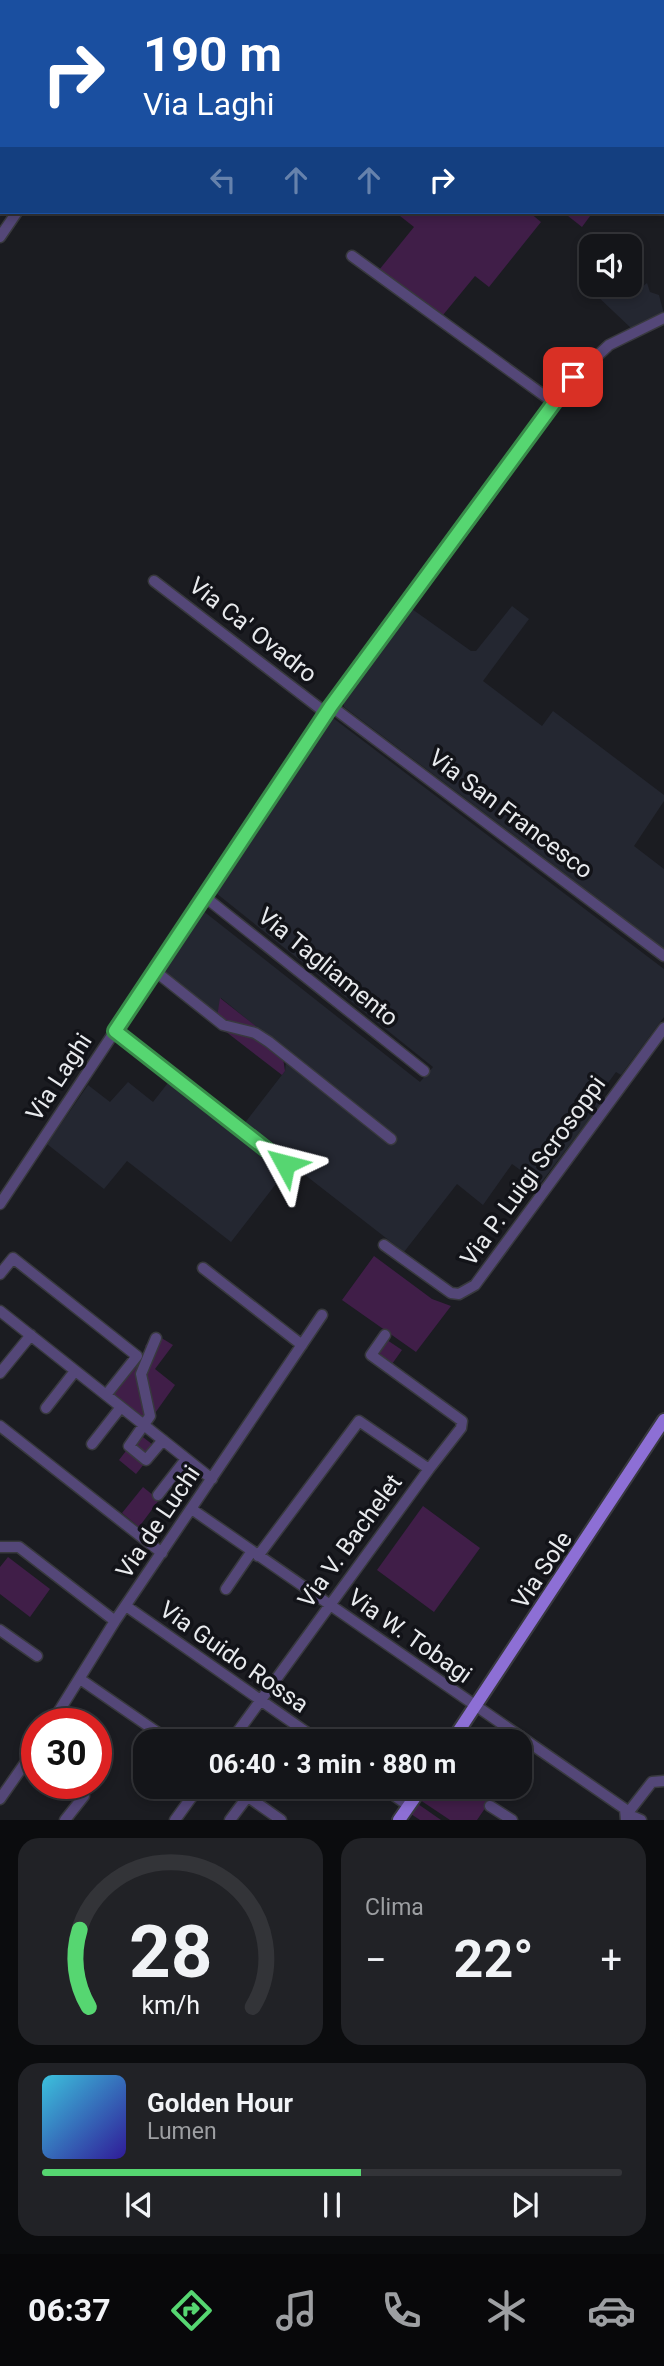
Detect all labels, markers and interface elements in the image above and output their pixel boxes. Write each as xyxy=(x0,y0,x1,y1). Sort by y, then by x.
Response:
text: 190 m xyxy=(143,26,282,83)
icon: right xyxy=(28,28,119,119)
text: Via Laghi xyxy=(143,85,275,123)
icon: left xyxy=(204,161,242,199)
icon: ahead xyxy=(277,161,315,199)
icon: ahead xyxy=(350,161,388,199)
icon: right xyxy=(423,161,461,199)
map controls xyxy=(579,234,642,297)
button: sound xyxy=(579,234,642,297)
pin xyxy=(543,347,603,407)
icon: arrive xyxy=(554,358,592,396)
street label: Via Ca' Ovadro xyxy=(184,571,322,689)
street label: Via San Francesco xyxy=(424,743,598,885)
street label: Via Tagliamento xyxy=(252,902,404,1032)
street label: Via Laghi xyxy=(20,1028,98,1126)
street label: Via P. Luigi Scrosoppi xyxy=(455,1071,611,1271)
position arrow xyxy=(248,1127,322,1201)
street label: Via de Luchi xyxy=(110,1460,206,1584)
street label: Via V. Bachelet xyxy=(292,1469,408,1613)
street label: Via Sole xyxy=(506,1526,578,1614)
street label: Via W. Tobagi xyxy=(343,1583,477,1689)
street label: Via Guido Rossa xyxy=(154,1595,314,1719)
speed limit sign: 30 xyxy=(21,1708,112,1799)
text: 06:40 · 3 min · 880 m xyxy=(209,1749,456,1779)
text: Clima xyxy=(365,1894,424,1921)
text: 28 xyxy=(129,1910,212,1996)
text: 22° xyxy=(454,1929,534,1990)
text: − xyxy=(365,1938,387,1982)
text: + xyxy=(600,1938,622,1982)
text: km/h xyxy=(141,1991,200,2020)
text: Golden Hour xyxy=(147,2088,293,2118)
text: Lumen xyxy=(147,2118,217,2145)
icon: previous xyxy=(120,2186,158,2224)
icon: pause xyxy=(313,2186,351,2224)
icon: next xyxy=(506,2186,544,2224)
icon: directions xyxy=(167,2286,216,2335)
icon: music xyxy=(272,2286,321,2335)
icon: phone xyxy=(377,2286,426,2335)
icon: climate xyxy=(482,2286,531,2335)
icon: car xyxy=(587,2286,636,2335)
text: 06:37 xyxy=(28,2291,110,2329)

